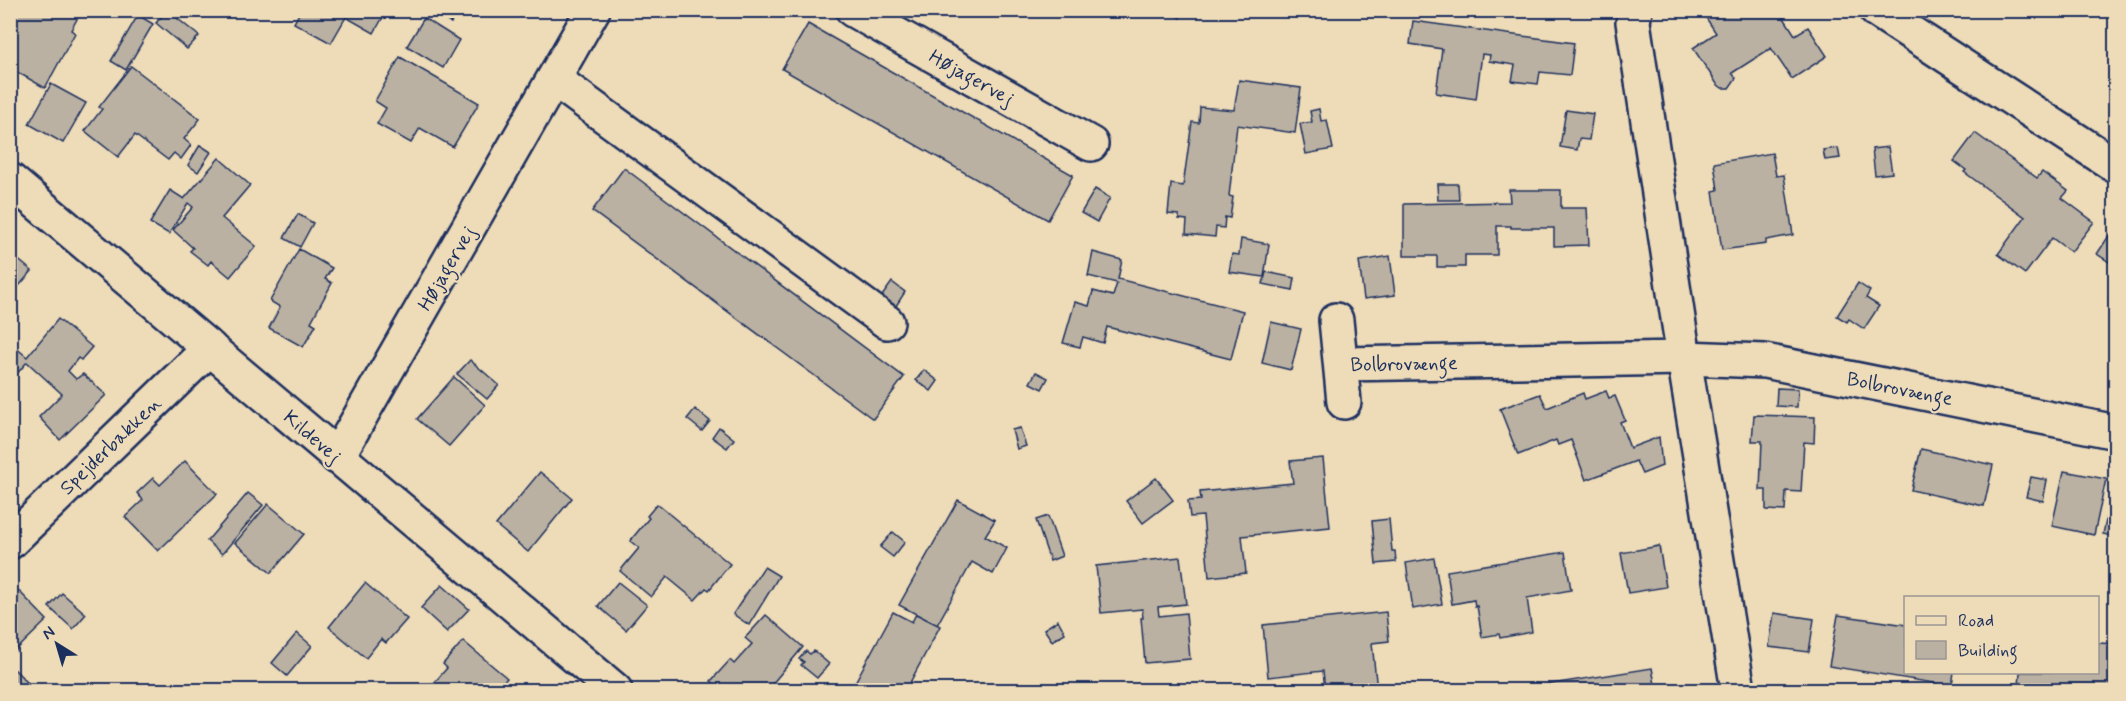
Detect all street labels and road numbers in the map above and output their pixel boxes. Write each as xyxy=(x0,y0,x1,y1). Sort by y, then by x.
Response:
street label: Højagervej xyxy=(923,44,1019,115)
street label: Højagervej xyxy=(412,221,484,317)
street label: Bolbrovænge xyxy=(1350,350,1458,381)
street label: Bolbrovænge xyxy=(1844,366,1955,415)
street label: Spejderbakken xyxy=(54,391,168,501)
street label: Kildevej xyxy=(277,404,347,470)

